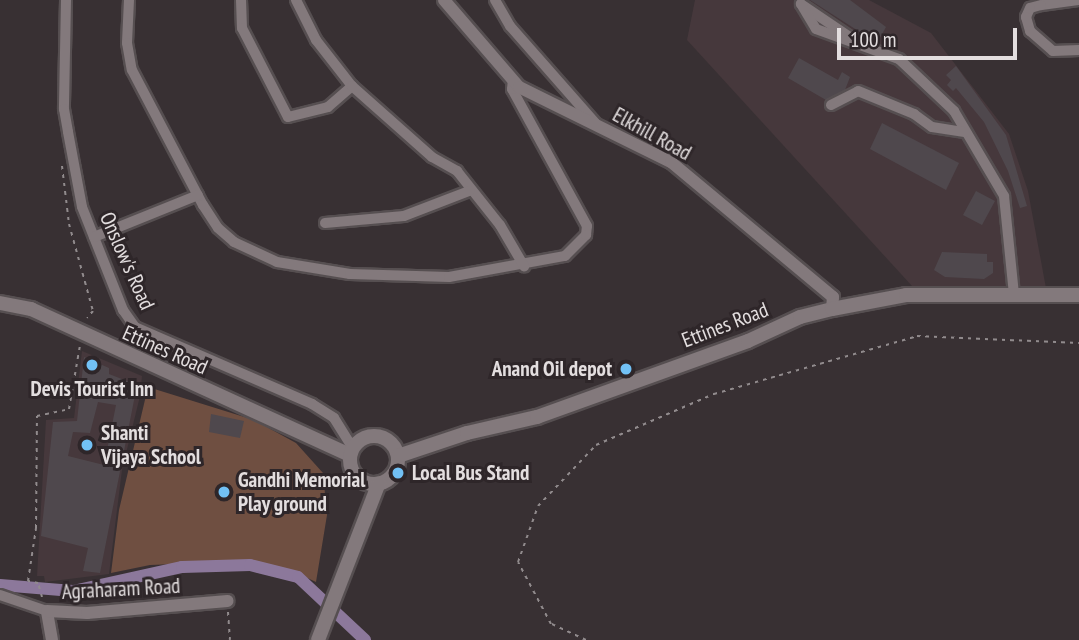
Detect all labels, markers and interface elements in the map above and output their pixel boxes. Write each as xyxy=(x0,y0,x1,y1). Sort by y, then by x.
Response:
scale bar xyxy=(841,14,1021,58)
text: 100 m xyxy=(850,26,896,53)
street label: Elkhill Road xyxy=(608,102,696,166)
street label: Onslow's Road xyxy=(94,208,160,314)
street label: Ettines Road xyxy=(678,297,772,353)
street label: Ettines Road xyxy=(119,320,211,380)
place label: Anand Oil depot xyxy=(491,356,612,382)
marker: Devis Tourist Inn xyxy=(84,357,100,373)
marker: Anand Oil depot xyxy=(618,361,634,377)
place label: Devis Tourist Inn xyxy=(30,376,154,402)
place label: Shanti Vijaya School xyxy=(101,420,201,470)
marker: Shanti Vijaya School xyxy=(79,437,95,453)
place label: Local Bus Stand xyxy=(412,460,529,486)
marker: Local Bus Stand xyxy=(390,465,406,481)
place label: Gandhi Memorial Play ground xyxy=(238,467,365,517)
marker: Gandhi Memorial Play ground xyxy=(216,484,232,500)
street label: Agraharam Road xyxy=(61,573,181,605)

